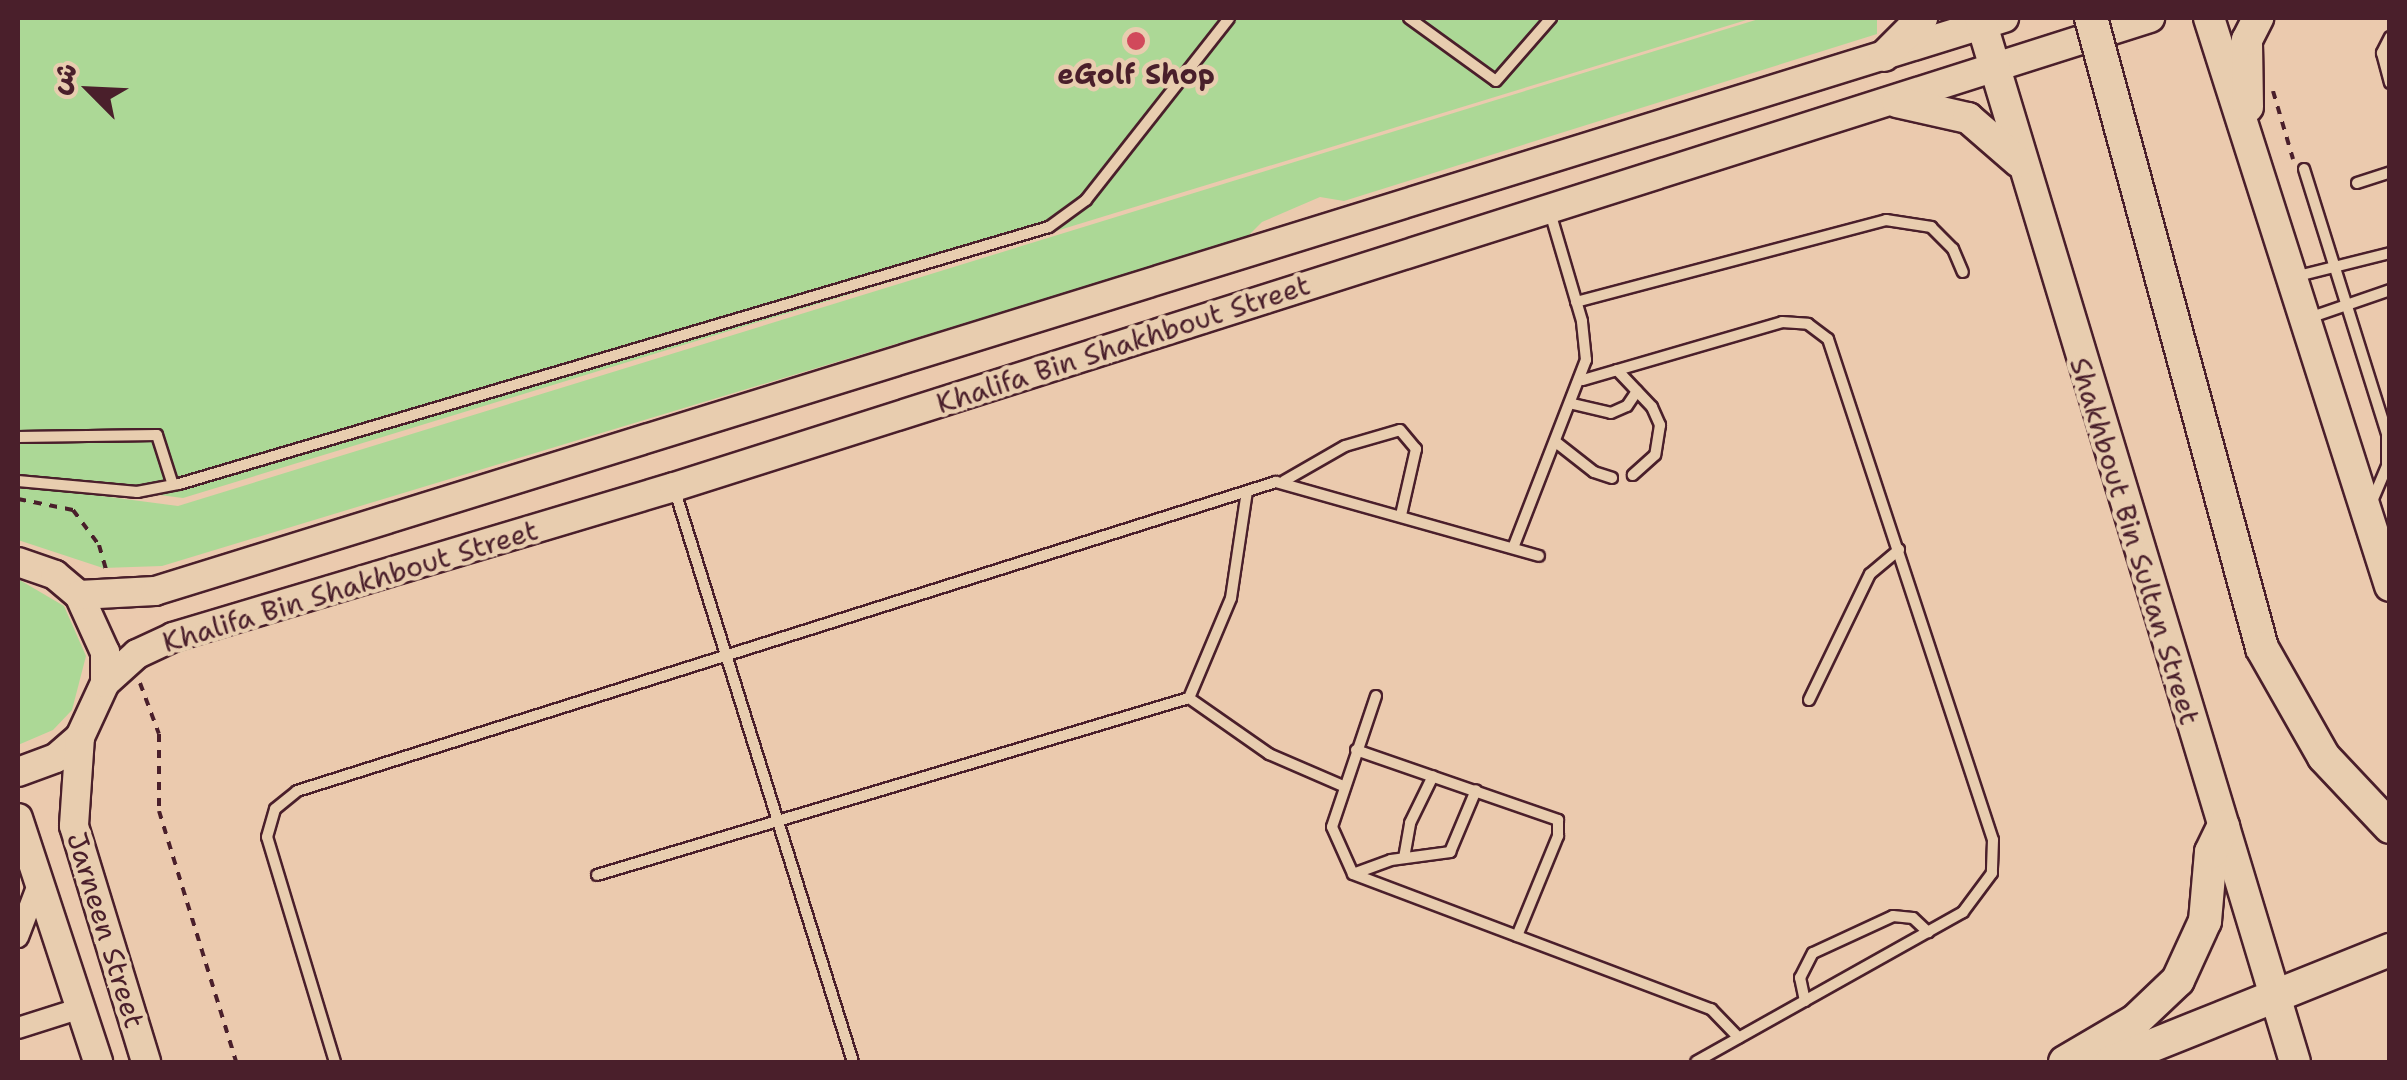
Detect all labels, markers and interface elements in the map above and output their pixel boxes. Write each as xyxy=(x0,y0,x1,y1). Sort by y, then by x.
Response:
marker: eGolf Shop xyxy=(1125,30,1147,52)
north arrow xyxy=(40,40,140,140)
text: ش xyxy=(39,56,86,100)
place label: eGolf Shop xyxy=(1057,57,1215,91)
street label: Khalifa Bin Shakhbout Street xyxy=(932,268,1314,420)
street label: Shakhbout Bin Sultan Street xyxy=(2063,353,2207,729)
street label: Khalifa Bin Shakhbout Street xyxy=(158,513,542,659)
street label: Jarneen Street xyxy=(60,828,152,1032)

